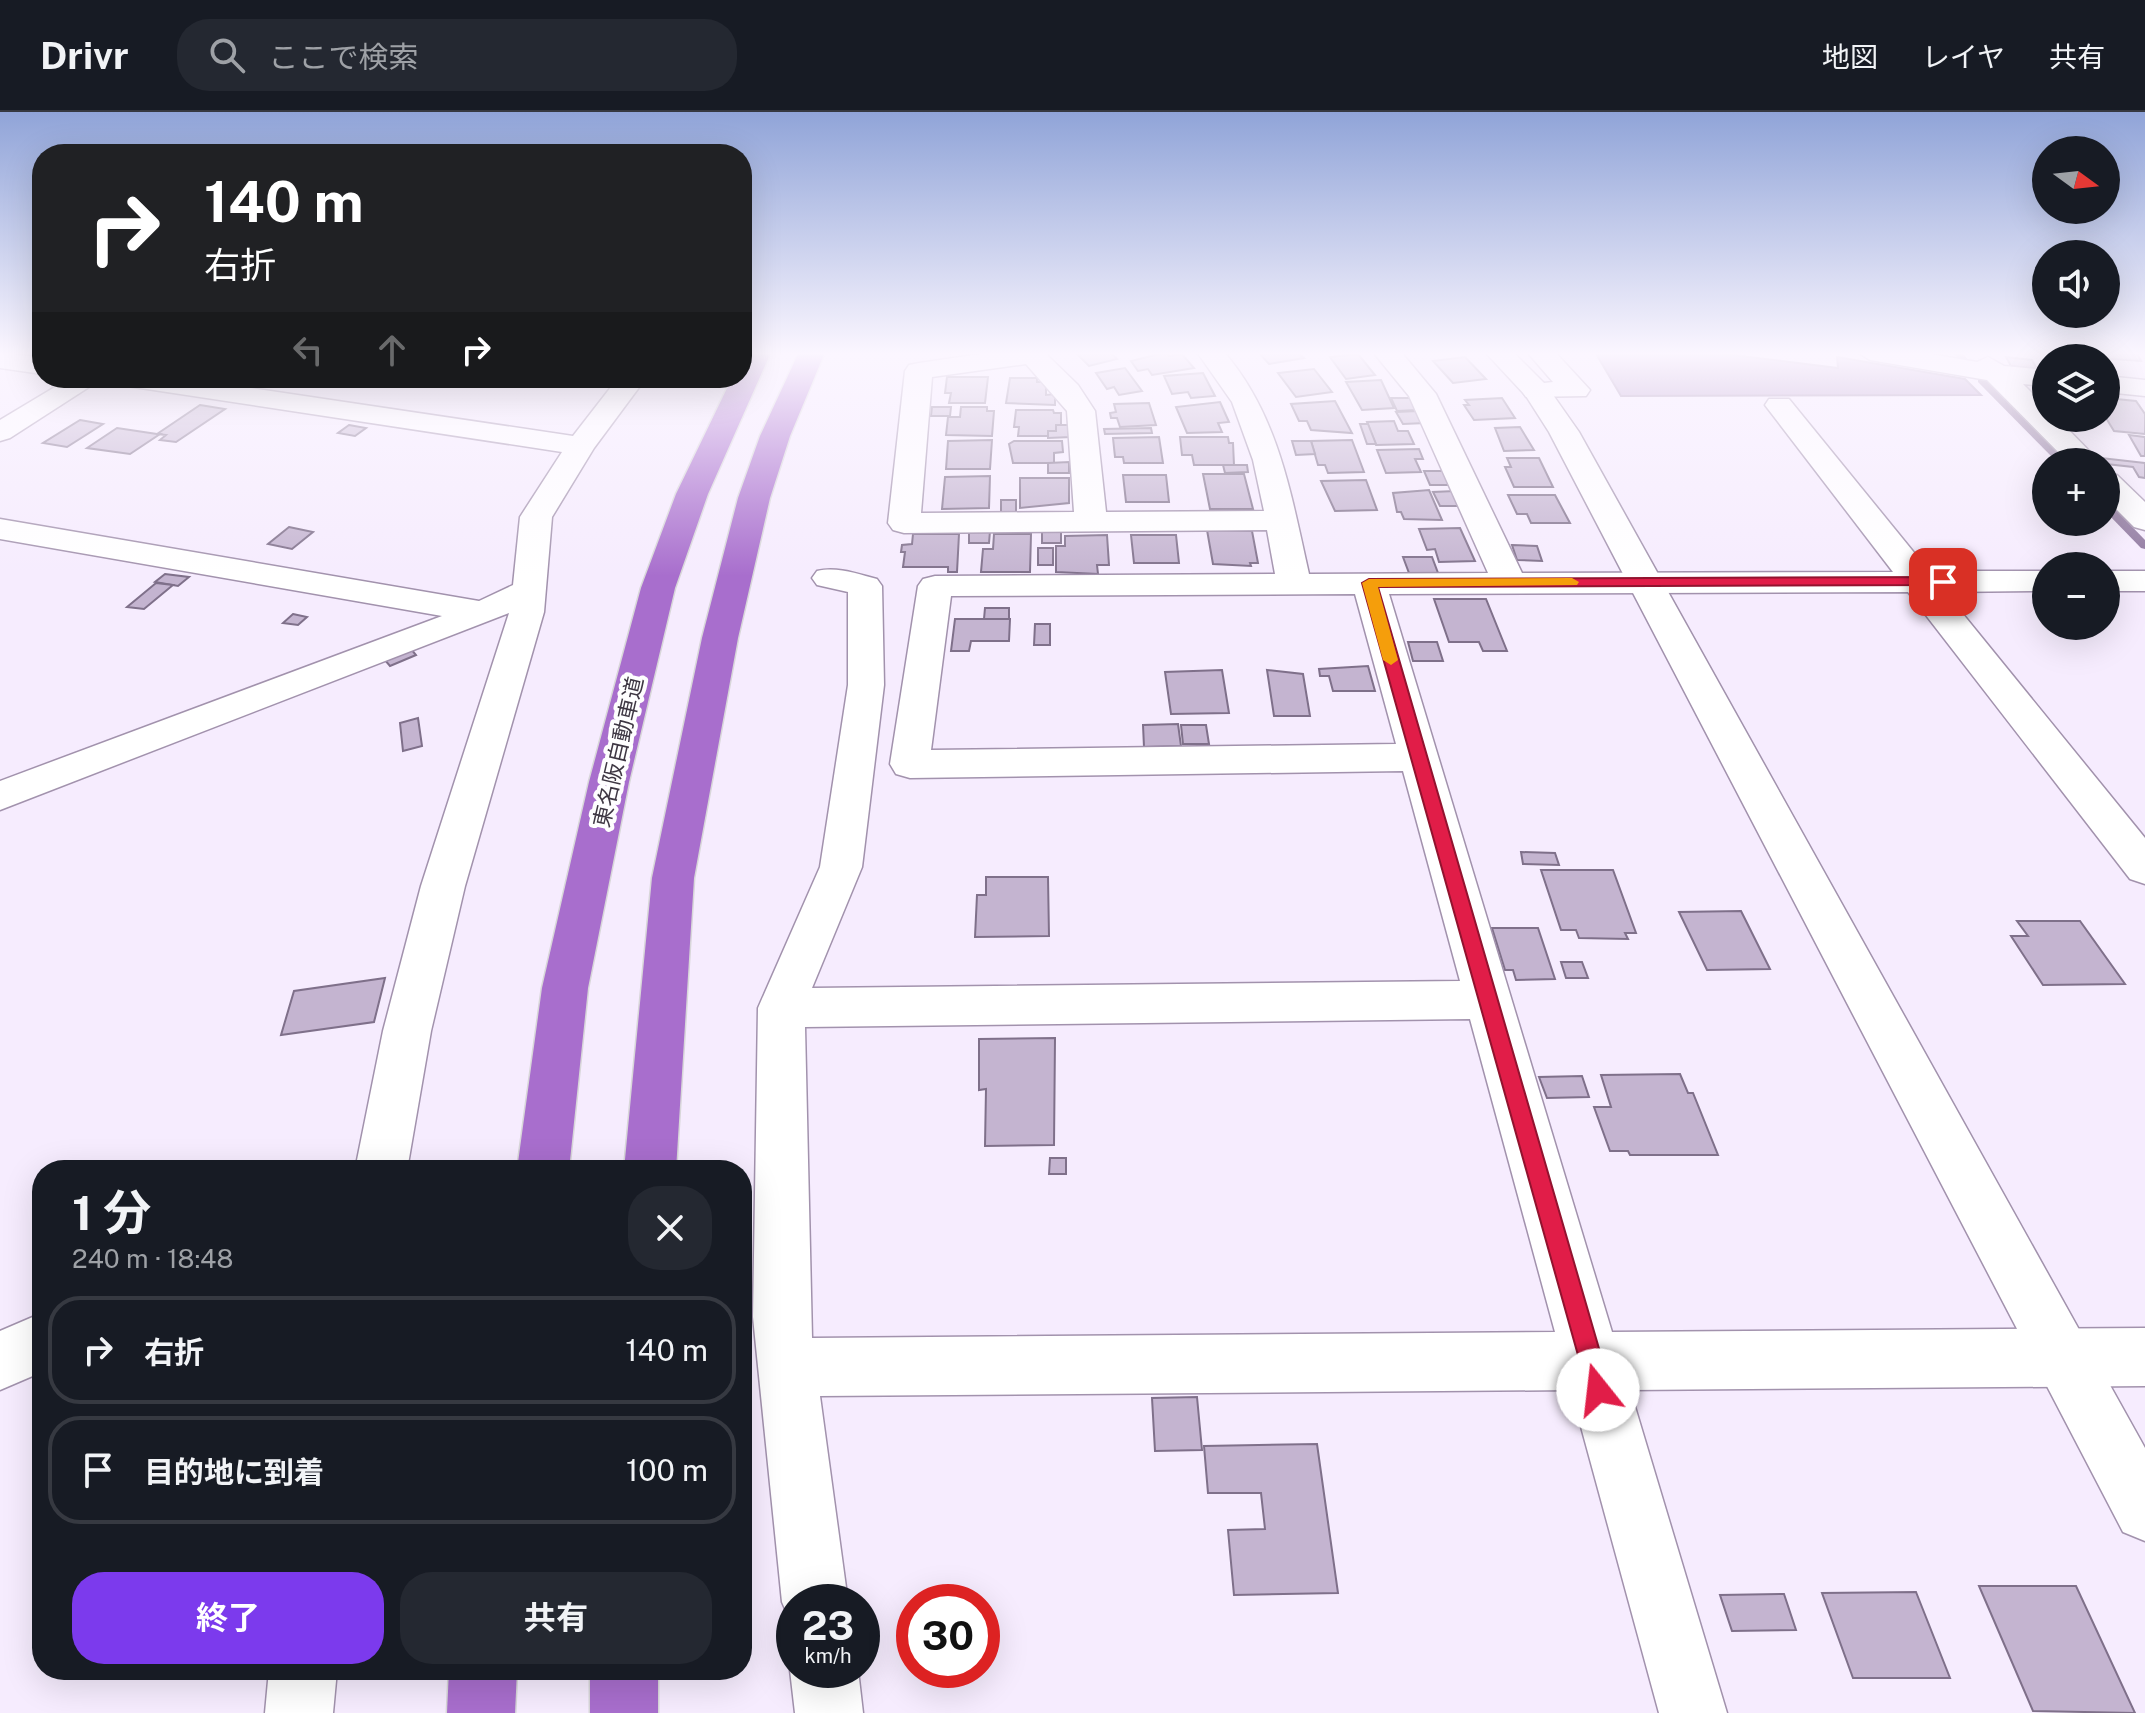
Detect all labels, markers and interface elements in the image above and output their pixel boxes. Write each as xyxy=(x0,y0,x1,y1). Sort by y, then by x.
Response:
search box xyxy=(177,19,737,91)
text: Drivr xyxy=(40,33,129,78)
icon: search xyxy=(205,33,249,77)
text: ここで検索 xyxy=(269,39,419,75)
text: 地図 xyxy=(1822,40,1878,73)
text: レイヤ xyxy=(1922,40,2005,73)
text: 共有 xyxy=(2049,40,2105,73)
north arrow xyxy=(2032,136,2120,224)
map controls xyxy=(2032,136,2120,640)
text: 140 m xyxy=(204,169,364,235)
icon: right xyxy=(72,176,176,280)
button: sound xyxy=(2032,240,2120,328)
text: 右折 xyxy=(204,244,276,286)
icon: left xyxy=(286,328,330,372)
icon: ahead xyxy=(370,328,414,372)
icon: right xyxy=(454,328,498,372)
button: layers xyxy=(2032,344,2120,432)
button: + xyxy=(2032,448,2120,536)
pin xyxy=(1909,548,1977,616)
button: − xyxy=(2032,552,2120,640)
icon: arrive xyxy=(1921,560,1965,604)
street label: 東名阪自動車道 xyxy=(588,674,648,830)
text: 1 分 xyxy=(72,1184,151,1241)
button: close xyxy=(628,1186,712,1270)
text: 240 m · 18:48 xyxy=(72,1243,233,1274)
icon: right xyxy=(76,1328,120,1372)
text: 140 m xyxy=(625,1332,708,1368)
text: 右折 xyxy=(144,1334,204,1370)
position arrow xyxy=(1556,1348,1640,1432)
icon: arrive xyxy=(76,1448,120,1492)
text: 100 m xyxy=(626,1452,708,1488)
text: 目的地に到着 xyxy=(144,1454,324,1490)
button: 終了 xyxy=(72,1572,384,1664)
button: 共有 xyxy=(400,1572,712,1664)
speed limit sign: 30 xyxy=(896,1584,1000,1688)
text: 23 xyxy=(802,1602,854,1649)
text: km/h xyxy=(804,1644,852,1668)

